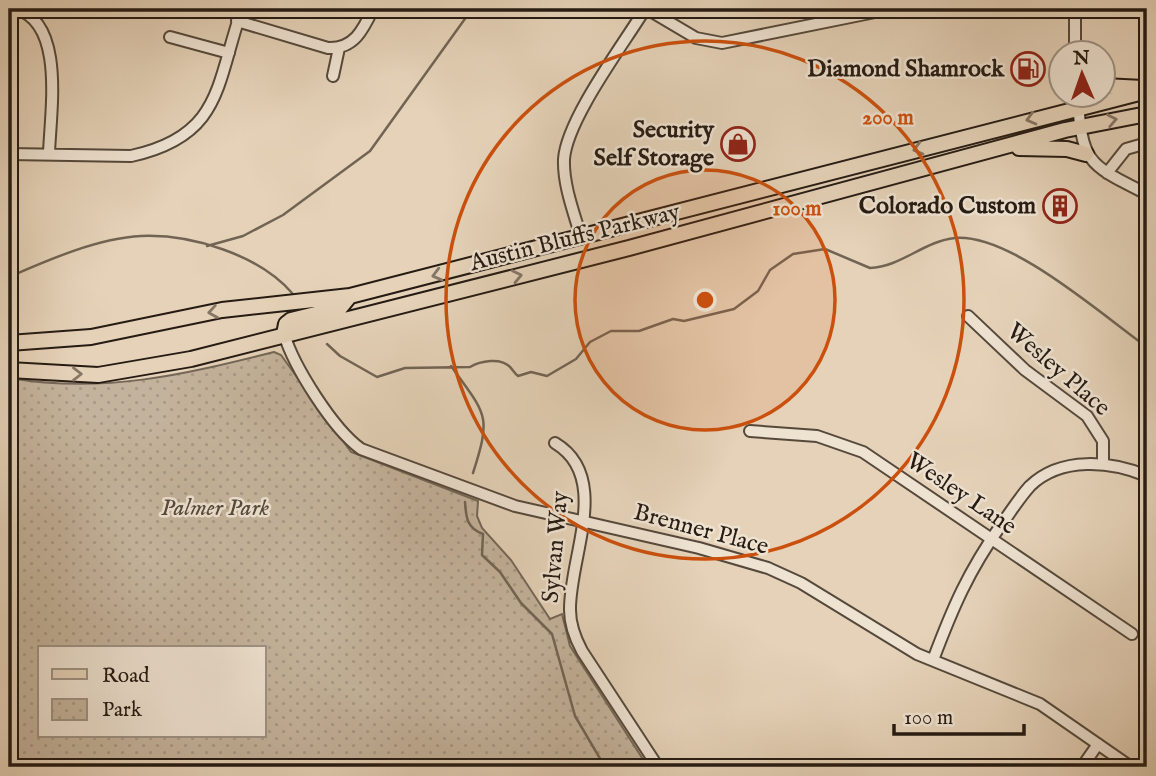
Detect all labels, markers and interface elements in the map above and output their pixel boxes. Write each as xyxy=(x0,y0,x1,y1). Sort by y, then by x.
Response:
north arrow xyxy=(1048,38,1118,108)
text: N xyxy=(1072,47,1091,71)
fuel station icon: Diamond Shamrock xyxy=(1009,50,1047,88)
place label: Diamond Shamrock xyxy=(807,54,1005,85)
text: 200 m xyxy=(862,105,914,132)
one-way arrow xyxy=(1025,111,1037,125)
one-way arrow xyxy=(1106,113,1118,128)
place label: Security Self Storage xyxy=(594,115,715,174)
shop icon: Security Self Storage xyxy=(719,125,757,163)
one-way arrow xyxy=(912,141,924,155)
building icon: Colorado Custom xyxy=(1041,187,1079,225)
place label: Colorado Custom xyxy=(859,191,1036,222)
text: 100 m xyxy=(772,196,822,223)
street label: Austin Bluffs Parkway xyxy=(466,197,684,279)
one-way arrow xyxy=(432,267,444,281)
one-way arrow xyxy=(511,270,523,284)
centre of rings xyxy=(693,288,717,312)
one-way arrow xyxy=(208,304,219,319)
street label: Wesley Place xyxy=(1000,316,1116,424)
one-way arrow xyxy=(71,367,82,382)
street label: Wesley Lane xyxy=(900,446,1022,542)
street label: Sylvan Way xyxy=(536,490,576,604)
park label: Palmer Park xyxy=(161,493,270,524)
street label: Brenner Place xyxy=(630,497,772,563)
legend xyxy=(38,646,266,738)
text: Road xyxy=(102,663,150,690)
scale bar xyxy=(894,692,1023,736)
text: Park xyxy=(102,697,143,724)
text: 100 m xyxy=(904,705,953,732)

